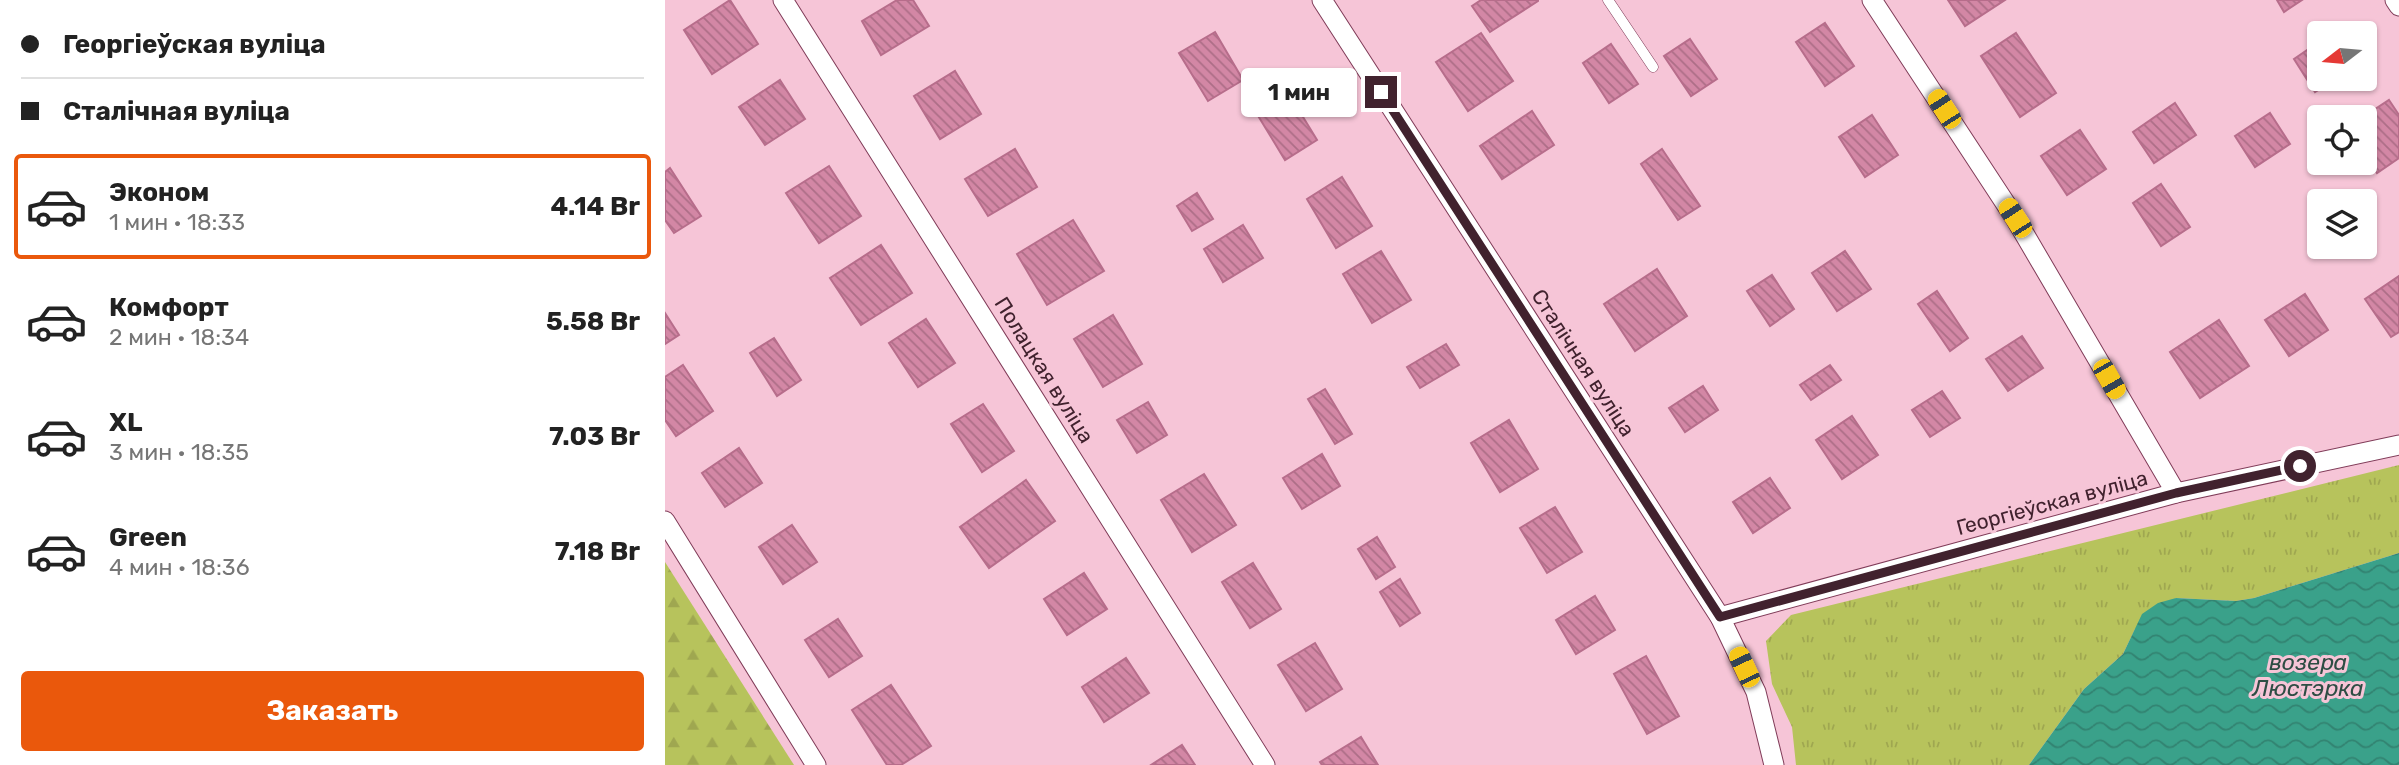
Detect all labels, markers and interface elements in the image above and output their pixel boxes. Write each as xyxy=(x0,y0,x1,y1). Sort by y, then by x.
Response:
north arrow xyxy=(2307,21,2377,91)
map controls xyxy=(2307,21,2377,259)
text: Георгіеўская вуліца xyxy=(63,29,326,60)
callout: 1 мин xyxy=(1241,68,1357,116)
route end xyxy=(1365,76,1397,108)
text: 1 мин xyxy=(1268,78,1330,106)
car xyxy=(1924,86,1965,132)
text: Сталічная вуліца xyxy=(63,96,290,127)
button: locate xyxy=(2307,105,2377,175)
icon: car xyxy=(25,175,88,238)
text: Эконом xyxy=(109,177,209,208)
button: layers xyxy=(2307,189,2377,259)
text: 4.14 Br xyxy=(550,191,640,222)
car xyxy=(1995,195,2036,241)
text: 1 мин · 18:33 xyxy=(109,208,245,236)
street label: Сталічная вуліца xyxy=(1526,284,1640,441)
icon: car xyxy=(25,290,88,353)
text: Комфорт xyxy=(109,292,229,323)
street label: Полацкая вуліца xyxy=(989,292,1099,447)
text: 5.58 Br xyxy=(546,306,640,337)
text: 2 мин · 18:34 xyxy=(109,323,249,351)
car xyxy=(2090,356,2129,402)
icon: car xyxy=(25,405,88,468)
text: XL xyxy=(109,407,142,438)
text: 7.03 Br xyxy=(549,421,640,452)
text: 3 мин · 18:35 xyxy=(109,438,249,466)
route start xyxy=(2284,450,2316,482)
street label: Георгіеўская вуліца xyxy=(1954,465,2150,540)
icon: car xyxy=(25,520,88,583)
text: Green xyxy=(109,522,187,553)
text: 7.18 Br xyxy=(555,536,640,567)
text: 4 мин · 18:36 xyxy=(109,553,250,581)
car xyxy=(1726,644,1763,690)
water label: возера Люстэрка xyxy=(2251,648,2364,702)
button: Заказать xyxy=(21,671,644,751)

